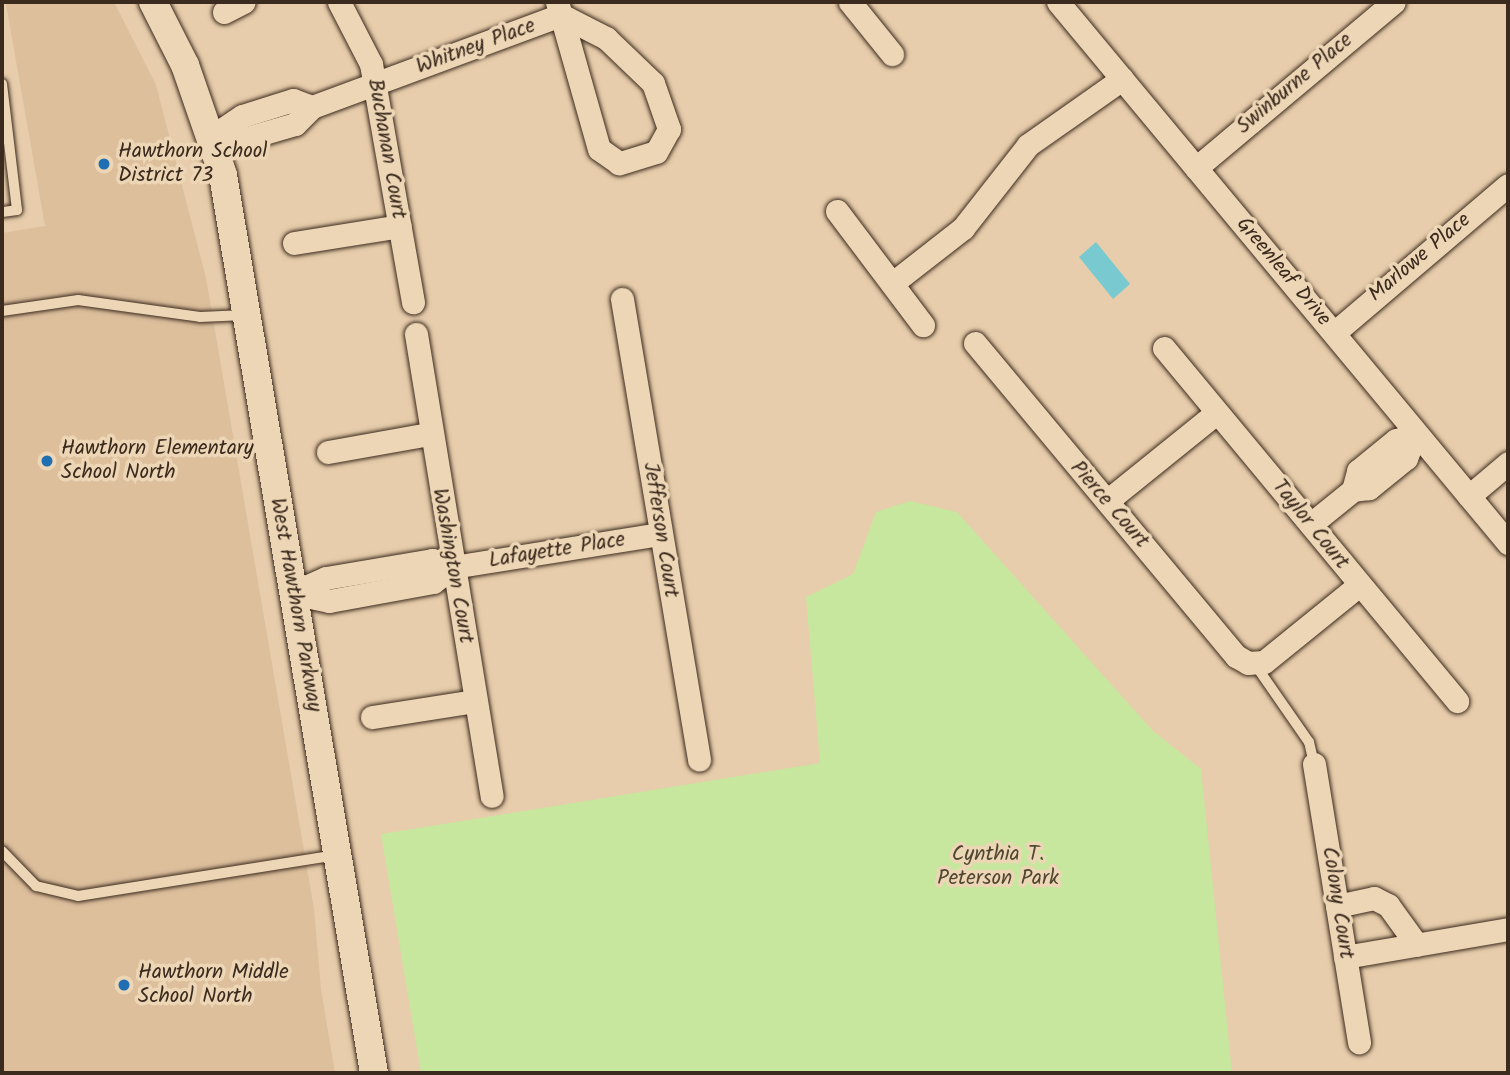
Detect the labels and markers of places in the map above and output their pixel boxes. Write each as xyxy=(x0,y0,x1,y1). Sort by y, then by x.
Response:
place label: Hawthorn School District 73 xyxy=(118,139,267,189)
marker: Hawthorn School District 73 xyxy=(96,156,112,172)
place label: Hawthorn Elementary School North xyxy=(61,436,254,486)
marker: Hawthorn Elementary School North xyxy=(39,453,55,469)
place label: Hawthorn Middle School North xyxy=(138,960,289,1010)
marker: Hawthorn Middle School North xyxy=(116,977,132,993)

